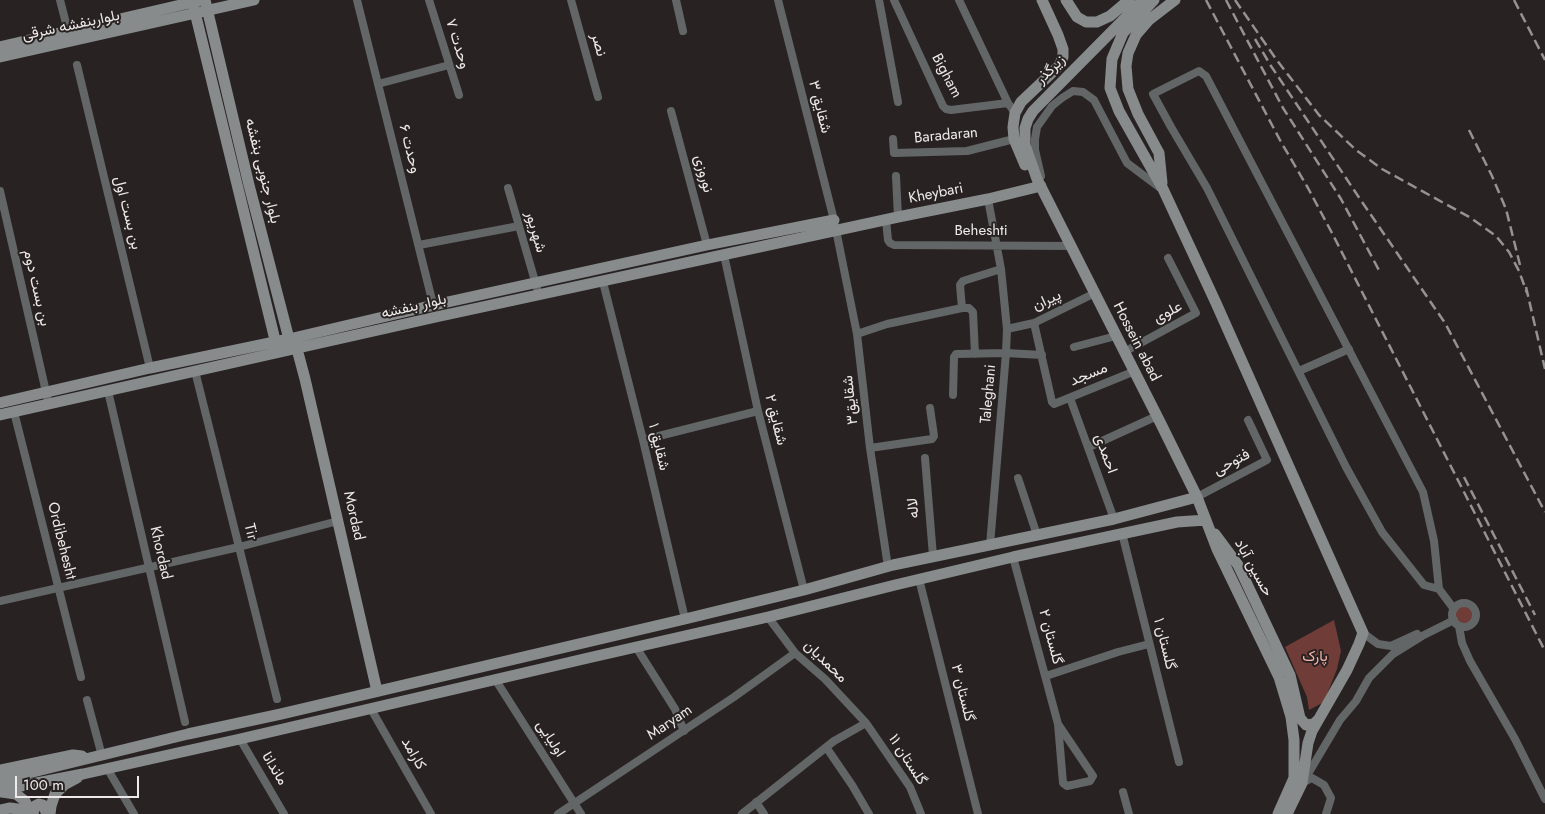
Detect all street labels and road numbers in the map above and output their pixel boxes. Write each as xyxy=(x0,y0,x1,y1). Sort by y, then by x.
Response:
street label: بلواربنفشه شرقی xyxy=(21,7,121,45)
street label: وحدت ۷ xyxy=(441,17,473,71)
street label: نصر xyxy=(586,32,610,58)
street label: Bigham xyxy=(927,51,965,101)
street label: زیرگذر xyxy=(1032,51,1070,89)
street label: شقایق ۳ xyxy=(804,79,834,135)
street label: بلوار جنوبی بنفشه xyxy=(240,116,284,226)
street label: وحدت ۶ xyxy=(394,123,424,175)
street label: Baradaran xyxy=(913,124,979,148)
street label: نوروزی xyxy=(689,153,717,195)
street label: بن بست اول xyxy=(109,174,145,252)
street label: Kheybari xyxy=(907,180,965,208)
street label: شهریور xyxy=(521,209,549,255)
street label: Beheshti xyxy=(954,222,1008,240)
street label: بن بست دوم xyxy=(18,248,54,328)
street label: پیران xyxy=(1030,287,1064,315)
street label: بلوار بنفشه xyxy=(380,291,448,323)
street label: علوی xyxy=(1151,298,1185,328)
street label: Hossein abad xyxy=(1108,299,1164,385)
street label: مسجد xyxy=(1068,359,1110,391)
street label: Taleghani xyxy=(977,364,1001,424)
street label: شقایق۳ xyxy=(839,375,863,425)
street label: شقایق ۲ xyxy=(760,393,790,447)
street label: شقایق ۱ xyxy=(643,421,673,473)
street label: احمدی xyxy=(1090,432,1120,476)
street label: فتوحی xyxy=(1211,446,1253,480)
street label: Mordad xyxy=(339,490,367,542)
street label: لاله xyxy=(904,497,924,519)
street label: Ordibehesht xyxy=(43,501,79,581)
street label: Tir xyxy=(239,522,261,542)
street label: Khordad xyxy=(145,525,175,581)
street label: حسین آباد xyxy=(1230,536,1276,600)
street label: گلستان ۲ xyxy=(1034,607,1066,667)
street label: گلستان ۱ xyxy=(1149,616,1179,672)
street label: محمدیان xyxy=(799,637,851,687)
street label: گلستان ۳ xyxy=(946,663,978,723)
street label: Maryam xyxy=(644,701,696,745)
street label: اولیایی xyxy=(531,717,569,761)
street label: گلستان ۱۱ xyxy=(884,731,930,789)
street label: کارامد xyxy=(397,735,429,773)
street label: ماندانا xyxy=(257,749,291,789)

